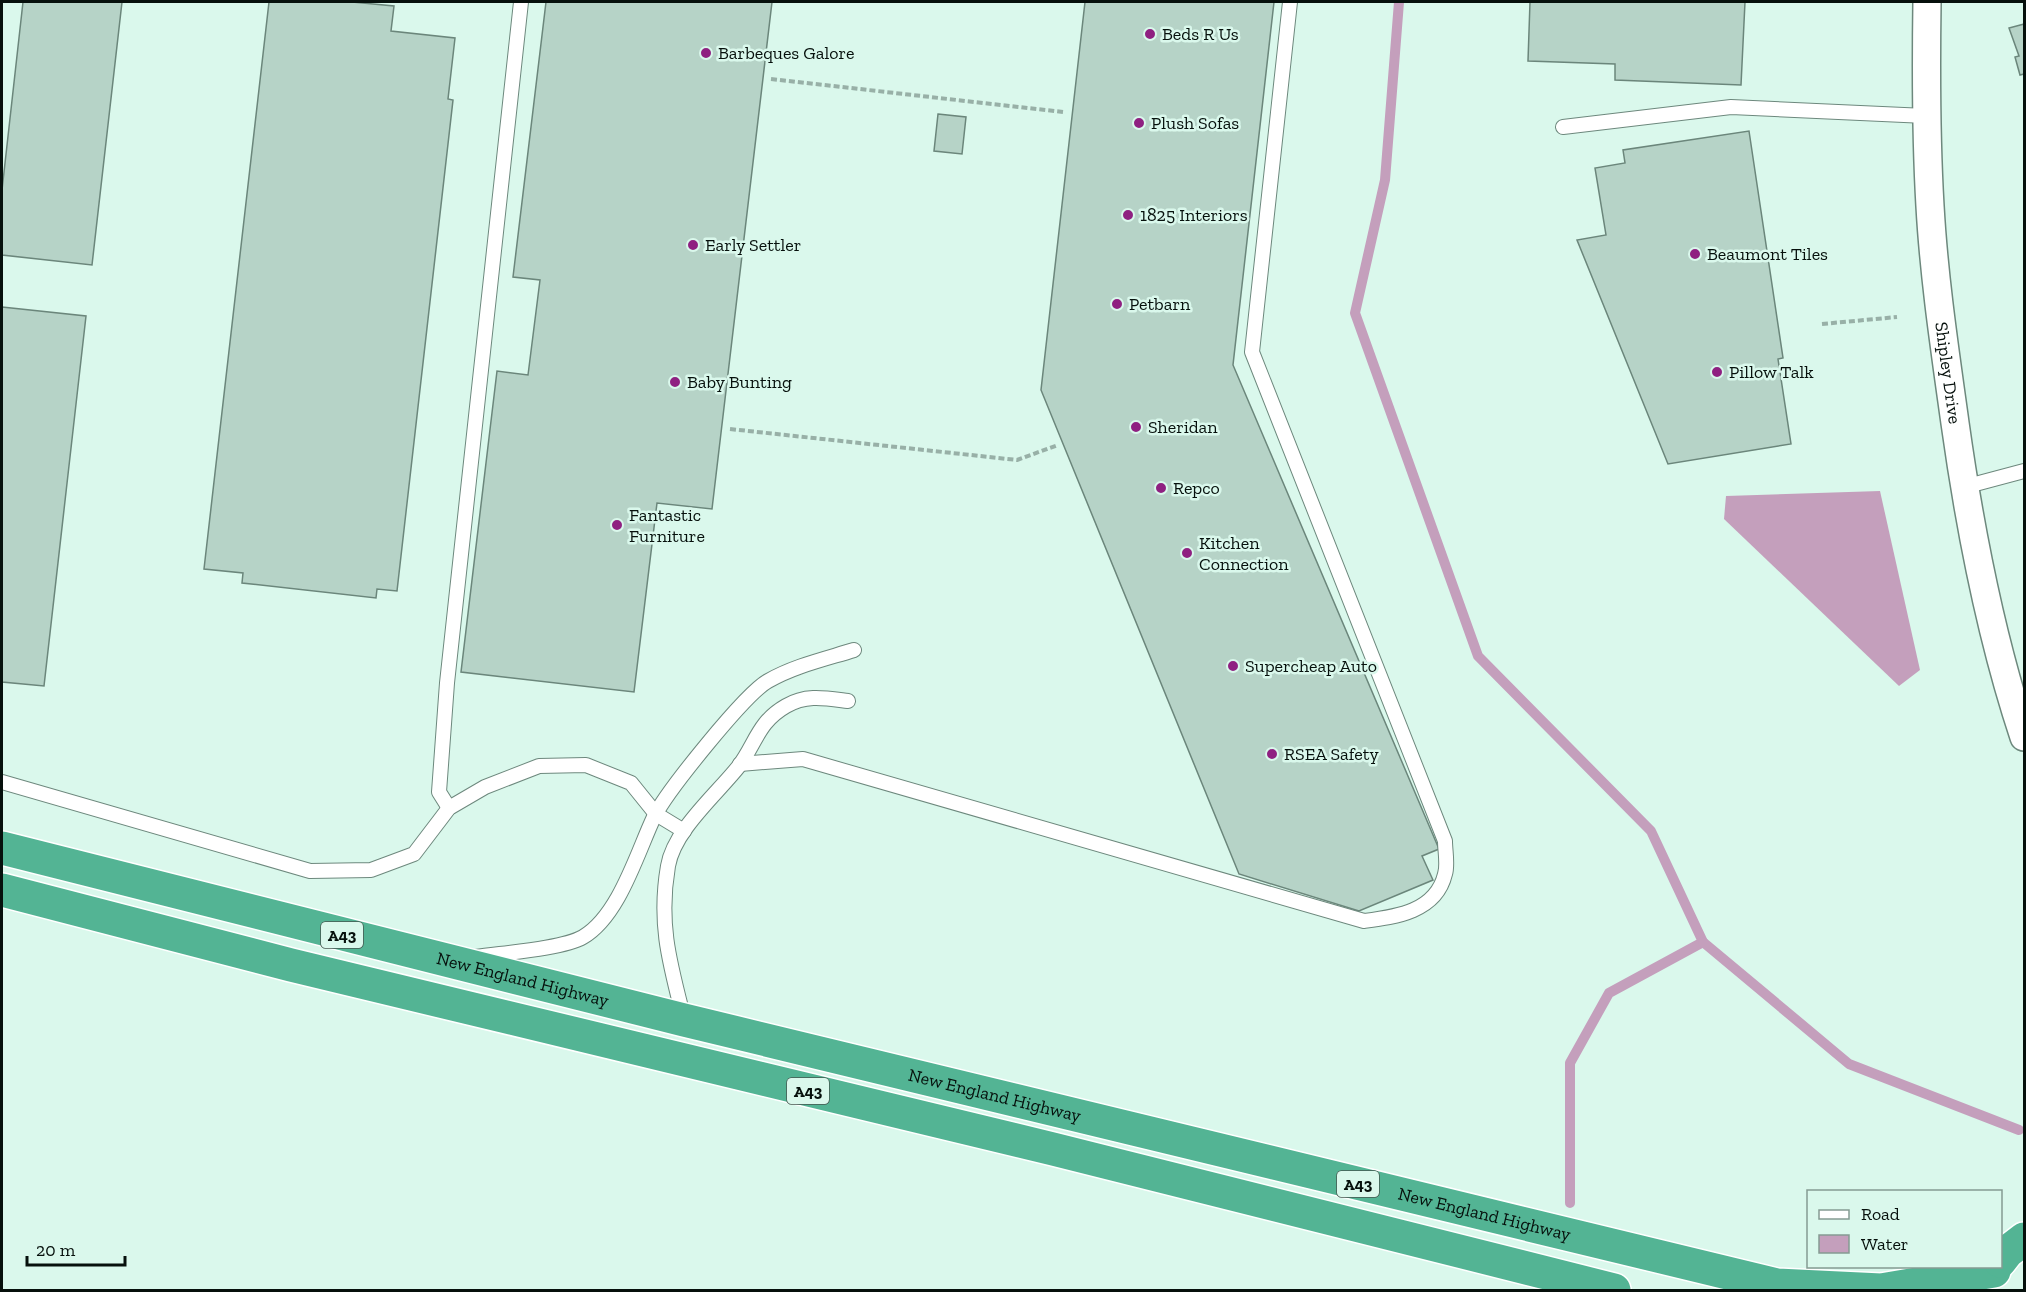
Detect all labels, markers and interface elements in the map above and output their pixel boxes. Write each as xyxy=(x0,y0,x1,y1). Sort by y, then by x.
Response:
place label: Beds R Us xyxy=(1162,23,1239,45)
marker: Beds R Us xyxy=(1143,27,1157,41)
place label: Barbeques Galore xyxy=(718,42,855,64)
marker: Barbeques Galore xyxy=(699,46,713,60)
place label: Plush Sofas xyxy=(1151,112,1239,134)
marker: Plush Sofas xyxy=(1132,116,1146,130)
place label: 1825 Interiors xyxy=(1140,204,1248,226)
marker: 1825 Interiors xyxy=(1121,208,1135,222)
place label: Early Settler xyxy=(705,234,801,256)
marker: Early Settler xyxy=(686,238,700,252)
place label: Beaumont Tiles xyxy=(1707,243,1828,265)
marker: Beaumont Tiles xyxy=(1688,247,1702,261)
place label: Petbarn xyxy=(1129,293,1191,315)
marker: Petbarn xyxy=(1110,297,1124,311)
street label: Shipley Drive xyxy=(1930,321,1966,425)
place label: Pillow Talk xyxy=(1729,361,1814,383)
marker: Pillow Talk xyxy=(1710,365,1724,379)
place label: Baby Bunting xyxy=(687,371,792,393)
marker: Baby Bunting xyxy=(668,375,682,389)
place label: Sheridan xyxy=(1148,416,1218,438)
marker: Sheridan xyxy=(1129,420,1143,434)
place label: Repco xyxy=(1173,477,1220,499)
marker: Repco xyxy=(1154,481,1168,495)
place label: Fantastic Furniture xyxy=(629,504,705,547)
marker: Fantastic Furniture xyxy=(610,518,624,532)
place label: Kitchen Connection xyxy=(1199,532,1289,575)
marker: Kitchen Connection xyxy=(1180,546,1194,560)
place label: Supercheap Auto xyxy=(1245,655,1377,677)
marker: Supercheap Auto xyxy=(1226,659,1240,673)
place label: RSEA Safety xyxy=(1284,743,1379,765)
marker: RSEA Safety xyxy=(1265,747,1279,761)
road number: A43 xyxy=(321,922,363,948)
street label: New England Highway xyxy=(434,947,612,1012)
street label: New England Highway xyxy=(906,1064,1084,1127)
road number: A43 xyxy=(787,1078,829,1104)
road number: A43 xyxy=(1337,1171,1379,1197)
street label: New England Highway xyxy=(1396,1183,1574,1246)
legend xyxy=(1807,1190,2002,1268)
text: Road xyxy=(1861,1203,1900,1225)
scale bar xyxy=(27,1229,124,1267)
text: Water xyxy=(1861,1233,1908,1255)
text: 20 m xyxy=(36,1239,76,1261)

